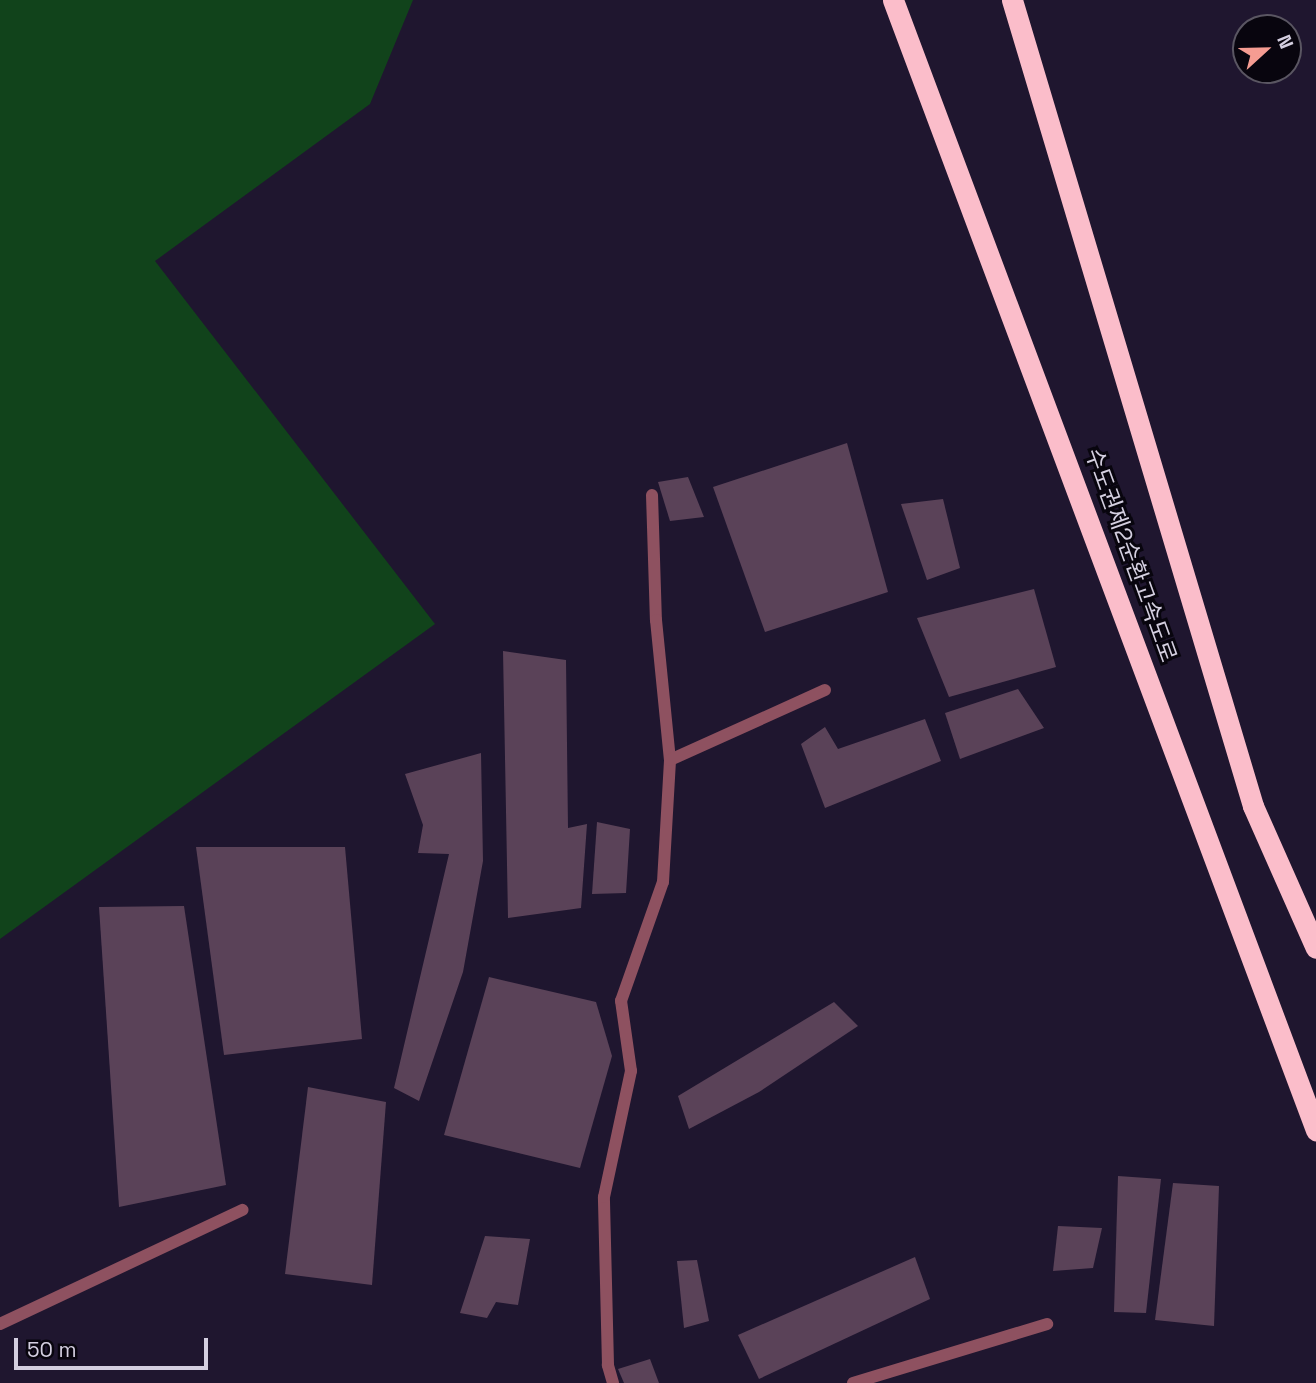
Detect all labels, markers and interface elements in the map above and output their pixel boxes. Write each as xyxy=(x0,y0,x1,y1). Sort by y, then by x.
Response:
north arrow xyxy=(1232,14,1302,84)
text: N xyxy=(1271,31,1299,52)
street label: 수도권제2순환고속도로 xyxy=(1079,444,1183,666)
scale bar xyxy=(18,1324,212,1368)
text: 50 m xyxy=(27,1336,77,1363)

